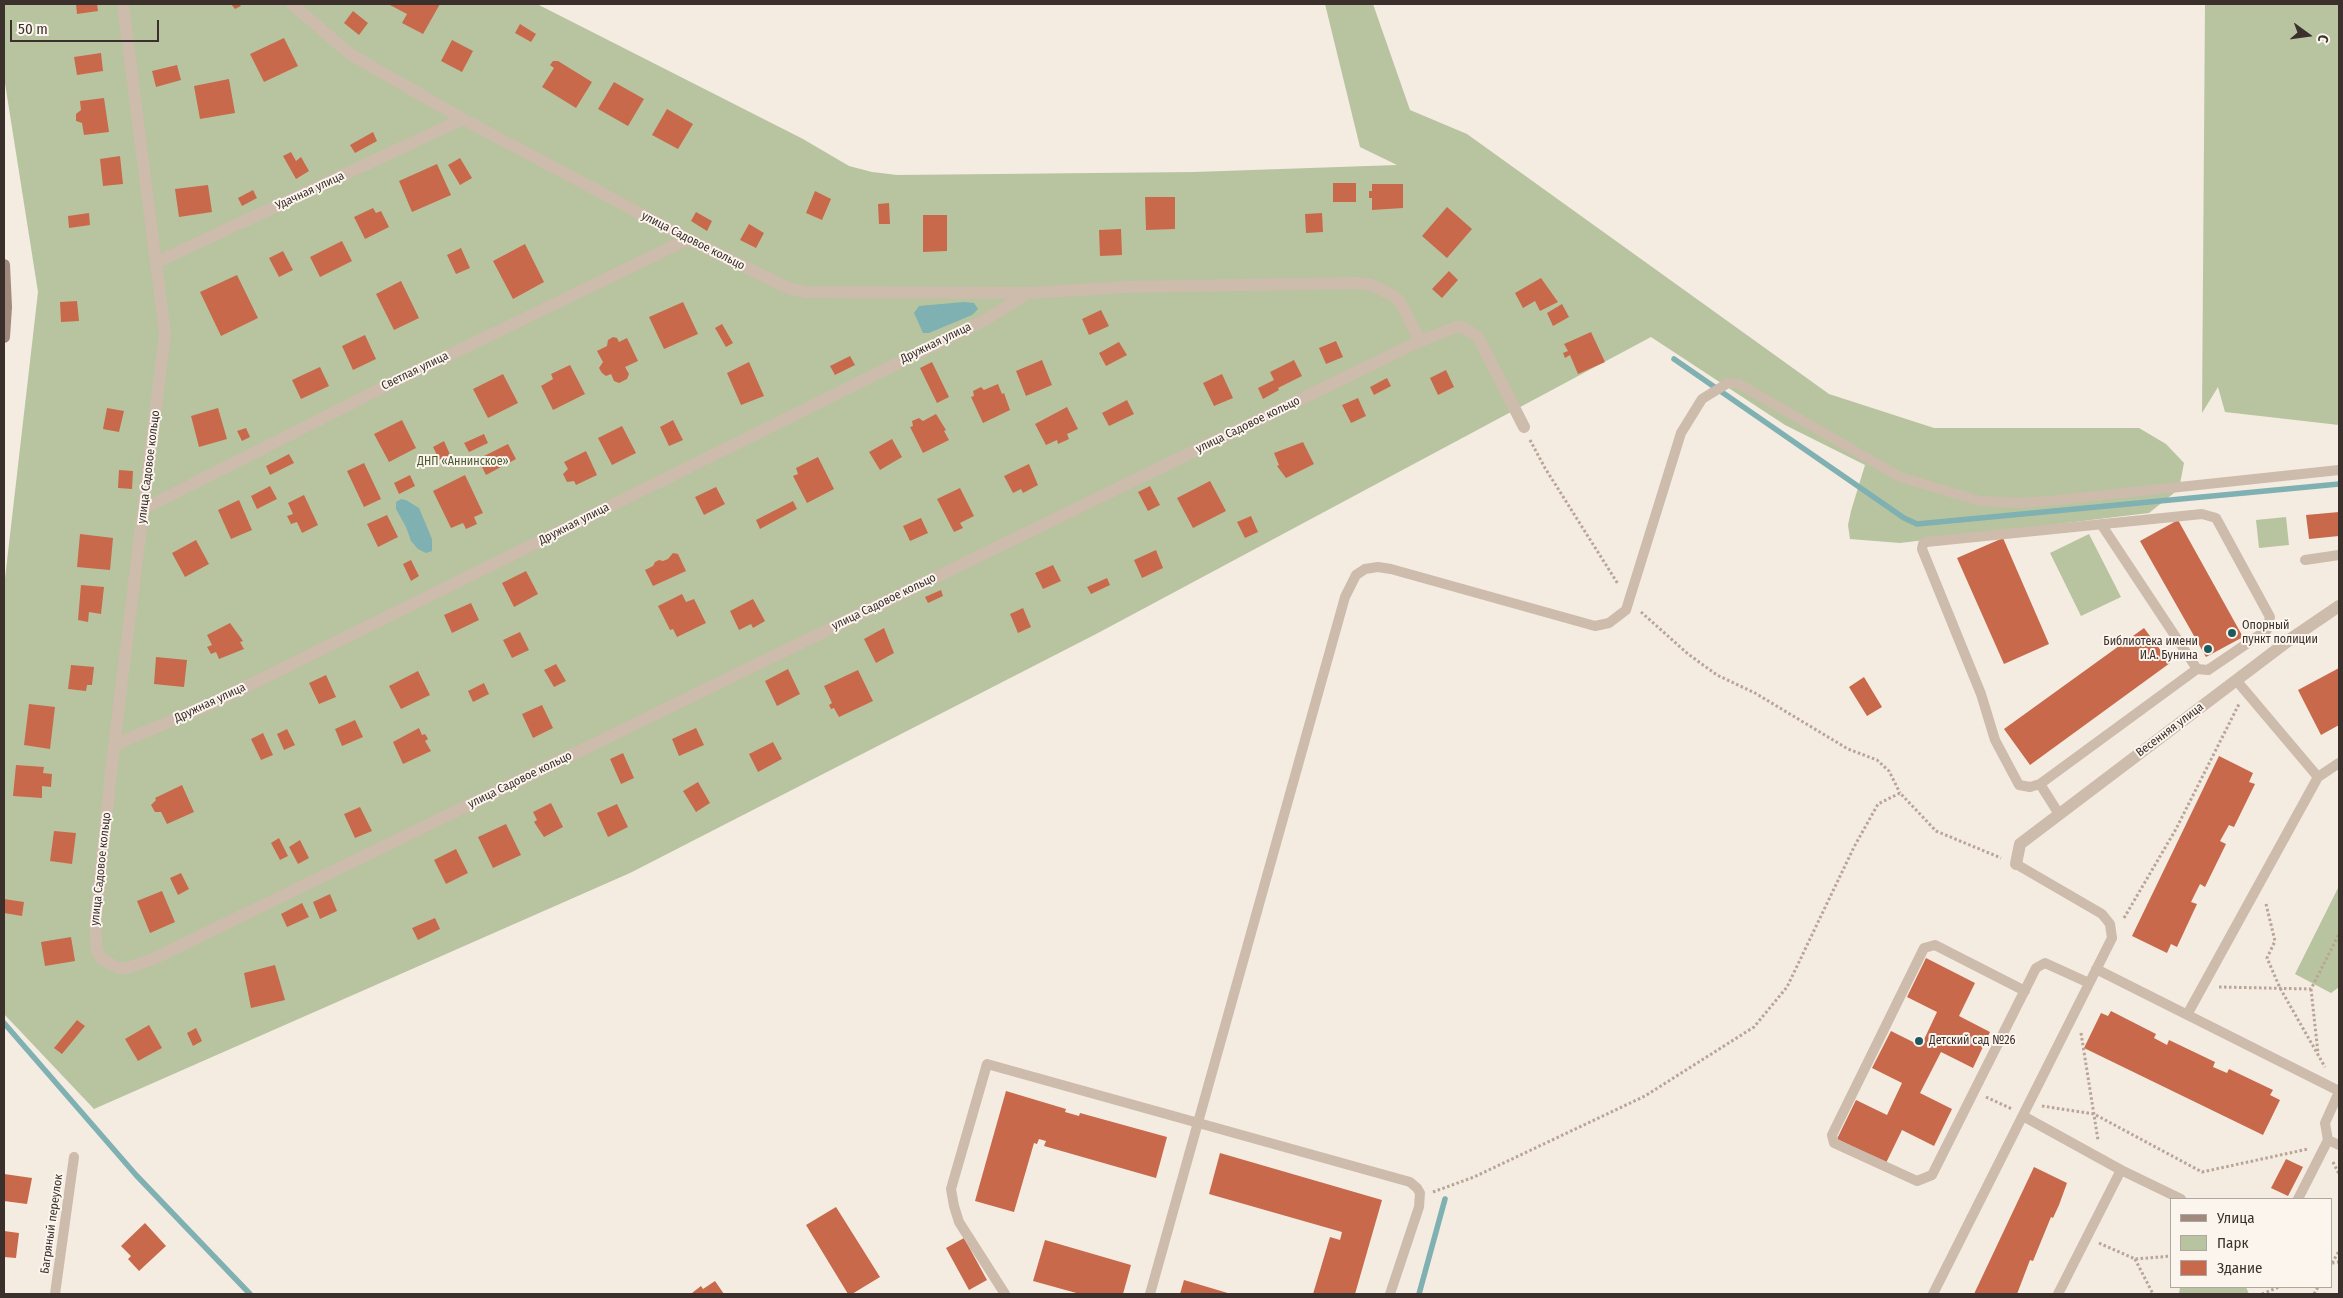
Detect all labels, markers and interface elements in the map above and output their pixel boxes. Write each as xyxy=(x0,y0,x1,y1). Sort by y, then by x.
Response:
scale bar xyxy=(12,10,161,42)
north arrow xyxy=(2283,10,2333,60)
text: 50 m xyxy=(18,20,48,38)
text: С xyxy=(2314,33,2332,44)
street label: Удачная улица xyxy=(273,169,347,213)
street label: улица Садовое кольцо xyxy=(639,209,747,273)
street label: Дружная улица xyxy=(898,320,974,366)
street label: Светлая улица xyxy=(379,349,451,393)
street label: улица Садовое кольцо xyxy=(1194,394,1302,456)
street label: улица Садовое кольцо xyxy=(135,409,163,525)
park label: ДНП «Аннинское» xyxy=(417,455,509,469)
street label: Дружная улица xyxy=(536,500,612,548)
street label: улица Садовое кольцо xyxy=(830,571,938,633)
place label: Опорный пункт полиции xyxy=(2242,619,2318,647)
marker: Опорный пункт полиции xyxy=(2226,627,2238,639)
place label: Библиотека имени И.А. Бунина xyxy=(2103,635,2198,663)
marker: Библиотека имени И.А. Бунина xyxy=(2202,643,2214,655)
street label: Дружная улица xyxy=(172,680,248,726)
street label: Весенняя улица xyxy=(2133,700,2207,760)
street label: улица Садовое кольцо xyxy=(466,749,574,811)
street label: улица Садовое кольцо xyxy=(88,812,114,926)
place label: Детский сад №26 xyxy=(1929,1034,2015,1048)
marker: Детский сад №26 xyxy=(1913,1035,1925,1047)
street label: Багряный переулок xyxy=(38,1173,66,1275)
legend xyxy=(2170,1198,2333,1288)
text: Улица xyxy=(2217,1209,2255,1227)
text: Парк xyxy=(2217,1234,2248,1252)
text: Здание xyxy=(2217,1259,2263,1277)

